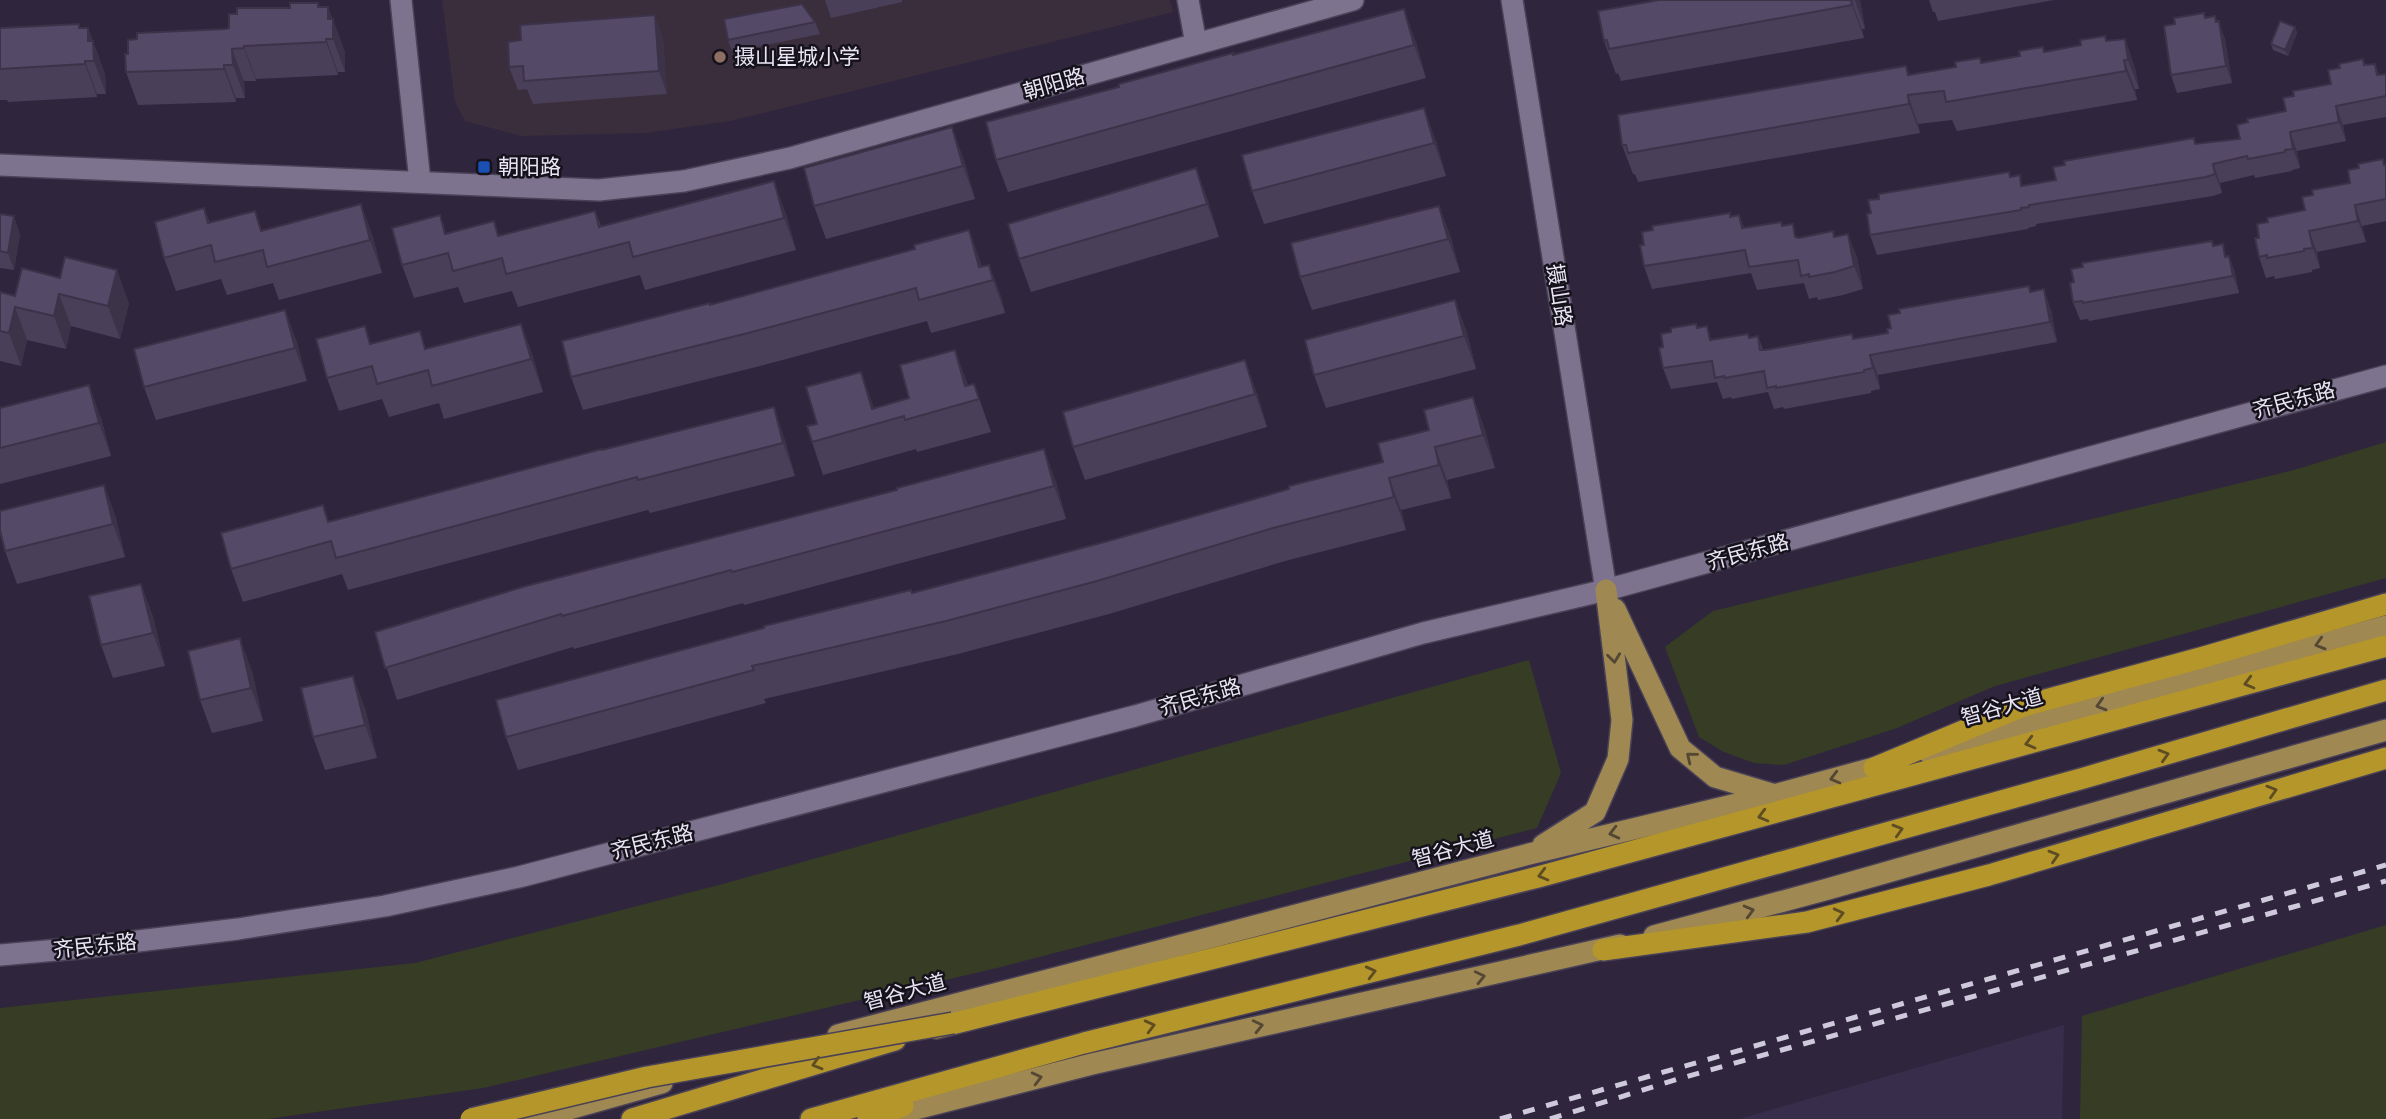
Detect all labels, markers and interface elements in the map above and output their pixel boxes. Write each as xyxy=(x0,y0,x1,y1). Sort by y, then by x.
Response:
place label: 摄山星城小学 xyxy=(734,44,860,69)
marker: 摄山星城小学 xyxy=(712,49,728,65)
street label: 朝阳路 xyxy=(1020,63,1088,104)
place label: 朝阳路 xyxy=(498,154,561,179)
marker: 朝阳路 xyxy=(476,159,492,175)
street label: 摄山路 xyxy=(1542,262,1577,328)
street label: 齐民东路 xyxy=(2250,377,2338,422)
street label: 齐民东路 xyxy=(1704,529,1792,574)
one-way arrow xyxy=(2314,636,2326,650)
one-way arrow xyxy=(1607,652,1622,664)
street label: 齐民东路 xyxy=(1156,673,1244,720)
one-way arrow xyxy=(2243,675,2255,690)
street label: 智谷大道 xyxy=(1958,683,2046,730)
one-way arrow xyxy=(2095,697,2107,711)
one-way arrow xyxy=(2024,735,2036,749)
one-way arrow xyxy=(2158,748,2170,763)
one-way arrow xyxy=(1686,753,1699,765)
one-way arrow xyxy=(1829,770,1841,785)
one-way arrow xyxy=(2266,785,2278,800)
one-way arrow xyxy=(1757,807,1769,822)
street label: 齐民东路 xyxy=(608,819,696,864)
one-way arrow xyxy=(1892,823,1904,838)
one-way arrow xyxy=(1608,825,1620,840)
street label: 智谷大道 xyxy=(1409,826,1497,871)
one-way arrow xyxy=(2048,850,2060,865)
one-way arrow xyxy=(1538,867,1550,881)
one-way arrow xyxy=(1743,904,1755,919)
one-way arrow xyxy=(1833,908,1845,922)
street label: 齐民东路 xyxy=(52,929,138,962)
one-way arrow xyxy=(1365,966,1377,980)
street label: 智谷大道 xyxy=(861,969,949,1014)
one-way arrow xyxy=(1474,971,1486,985)
one-way arrow xyxy=(1144,1020,1156,1034)
one-way arrow xyxy=(1252,1020,1264,1035)
one-way arrow xyxy=(811,1056,823,1071)
one-way arrow xyxy=(1031,1072,1043,1086)

